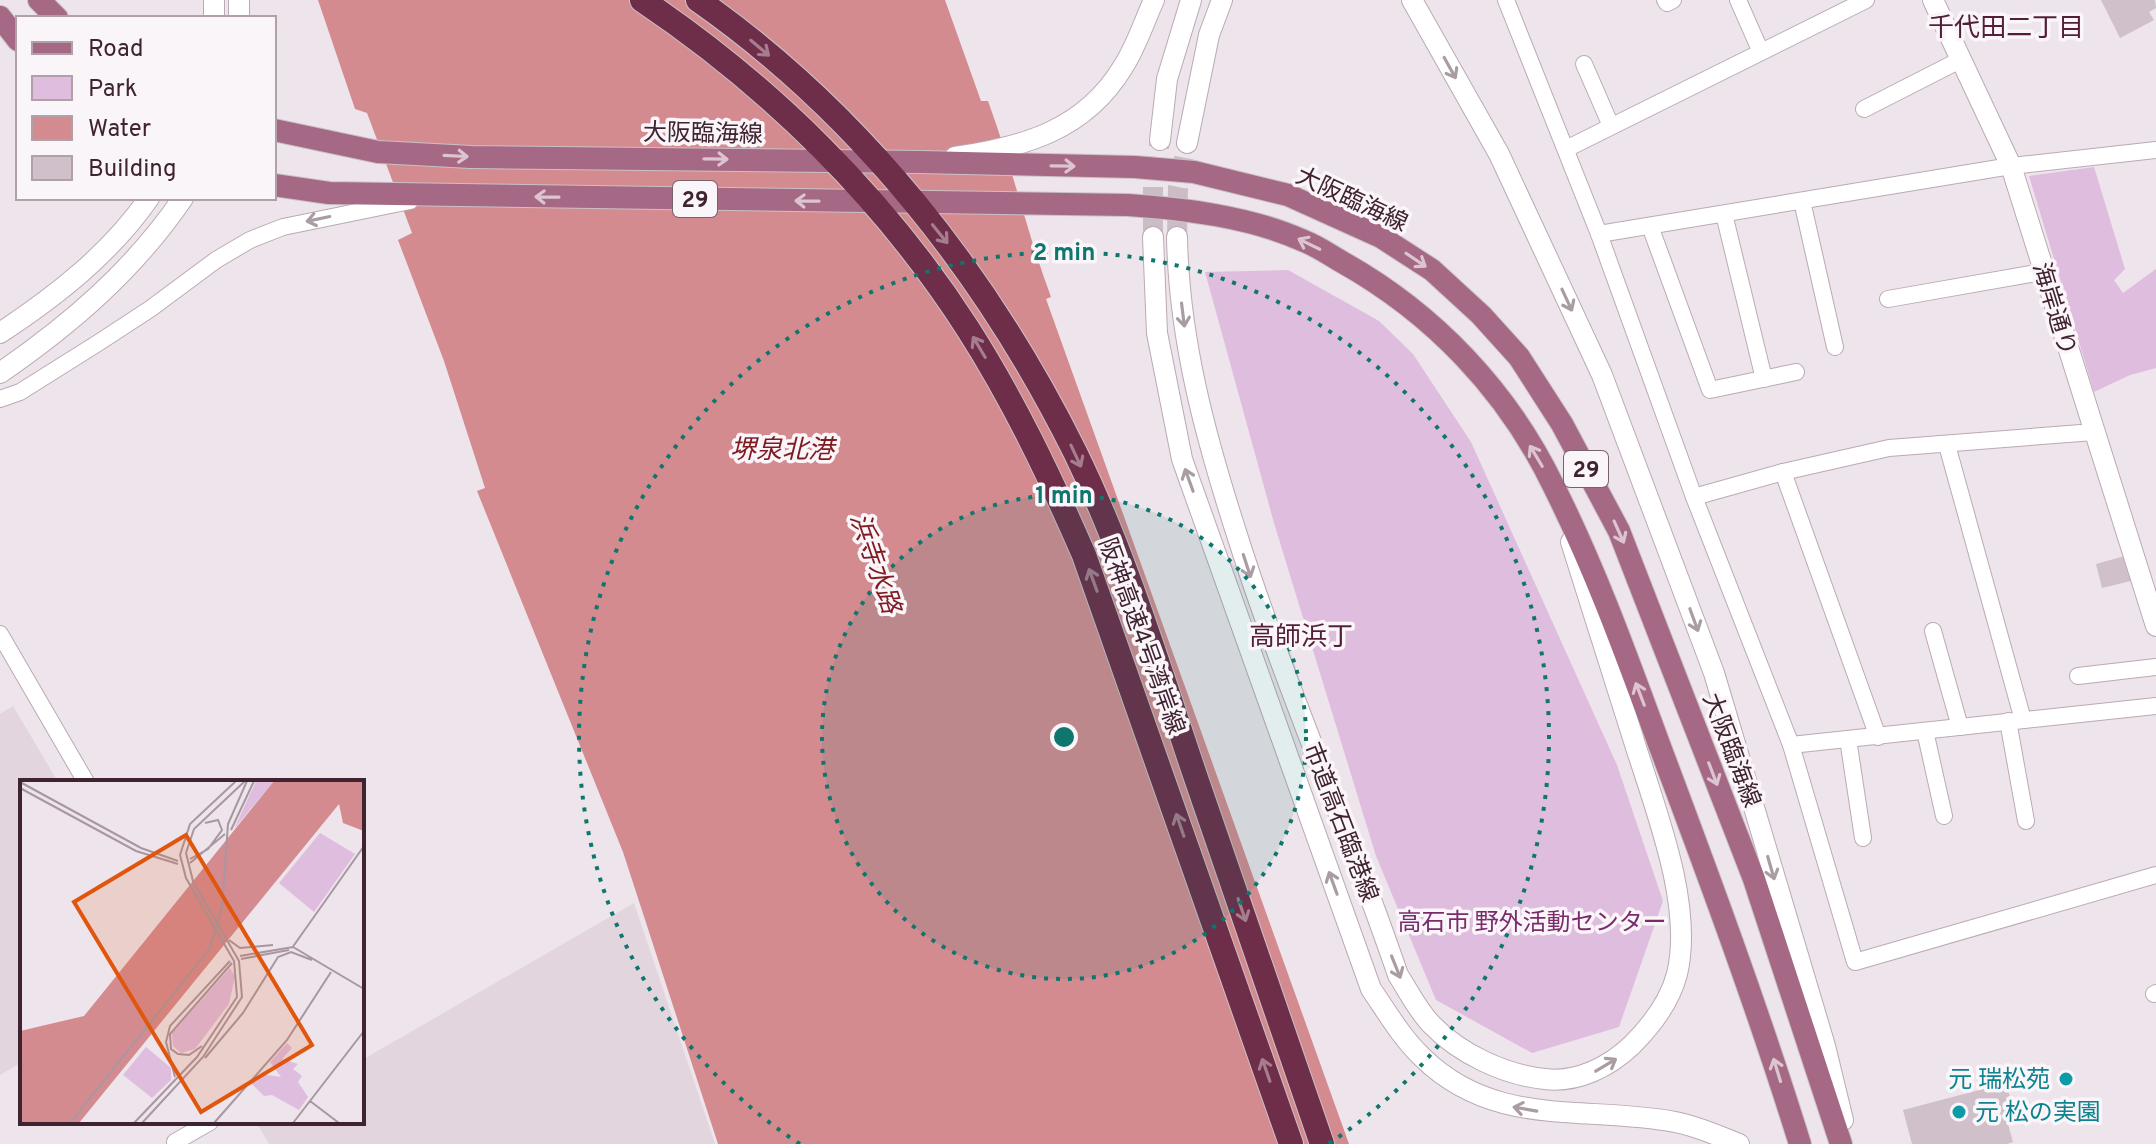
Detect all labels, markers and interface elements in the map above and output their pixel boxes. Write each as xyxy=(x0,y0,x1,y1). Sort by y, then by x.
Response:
district label: 千代田二丁目 xyxy=(1928,13,2084,46)
legend xyxy=(16,16,276,200)
text: Road xyxy=(88,35,144,65)
one-way arrow xyxy=(749,39,770,57)
one-way arrow xyxy=(1443,56,1459,79)
text: Park xyxy=(88,75,138,105)
text: Water xyxy=(88,115,151,145)
street label: 大阪臨海線 xyxy=(643,119,763,151)
one-way arrow xyxy=(442,148,469,163)
one-way arrow xyxy=(702,152,729,167)
text: Building xyxy=(88,155,177,185)
one-way arrow xyxy=(1049,158,1076,173)
street label: 大阪臨海線 xyxy=(1290,162,1412,240)
road number: 29 xyxy=(673,181,717,217)
one-way arrow xyxy=(534,189,561,205)
one-way arrow xyxy=(794,193,821,208)
one-way arrow xyxy=(306,212,332,227)
one-way arrow xyxy=(932,223,949,244)
one-way arrow xyxy=(1298,236,1322,251)
text: 2 min xyxy=(1033,239,1095,269)
one-way arrow xyxy=(1404,252,1426,268)
street label: 海岸通り xyxy=(2025,259,2081,360)
one-way arrow xyxy=(1560,288,1575,312)
one-way arrow xyxy=(1176,302,1191,327)
one-way arrow xyxy=(970,336,986,359)
water label: 堺泉北港 xyxy=(730,435,838,468)
one-way arrow xyxy=(1069,443,1084,467)
one-way arrow xyxy=(1528,445,1544,468)
road number: 29 xyxy=(1564,451,1608,487)
one-way arrow xyxy=(1181,468,1195,492)
text: 1 min xyxy=(1035,482,1093,512)
water label: 浜寺水路 xyxy=(841,509,907,620)
one-way arrow xyxy=(1612,519,1627,544)
street label: 阪神高速4号湾岸線 xyxy=(1091,534,1190,739)
one-way arrow xyxy=(1241,553,1255,578)
one-way arrow xyxy=(1085,568,1099,593)
one-way arrow xyxy=(1688,607,1702,631)
district label: 高師浜丁 xyxy=(1249,622,1353,655)
one-way arrow xyxy=(1632,682,1646,707)
street label: 大阪臨海線 xyxy=(1695,689,1766,812)
centre of rings xyxy=(1050,723,1078,751)
street label: 市道高石臨港線 xyxy=(1295,739,1383,907)
one-way arrow xyxy=(1707,761,1721,786)
inset map xyxy=(20,780,364,1124)
one-way arrow xyxy=(1172,813,1186,838)
one-way arrow xyxy=(1764,854,1779,880)
one-way arrow xyxy=(1324,871,1339,896)
one-way arrow xyxy=(1235,897,1250,922)
park label: 高石市 野外活動センター xyxy=(1397,909,1667,939)
one-way arrow xyxy=(1390,954,1404,979)
one-way arrow xyxy=(1594,1057,1617,1073)
one-way arrow xyxy=(1769,1057,1784,1083)
one-way arrow xyxy=(1257,1058,1272,1083)
place label: 元 瑞松苑 xyxy=(1948,1066,2050,1096)
marker: 元 瑞松苑 xyxy=(2057,1070,2075,1088)
place label: 元 松の実園 xyxy=(1975,1099,2101,1129)
one-way arrow xyxy=(1513,1100,1539,1115)
marker: 元 松の実園 xyxy=(1950,1103,1968,1121)

